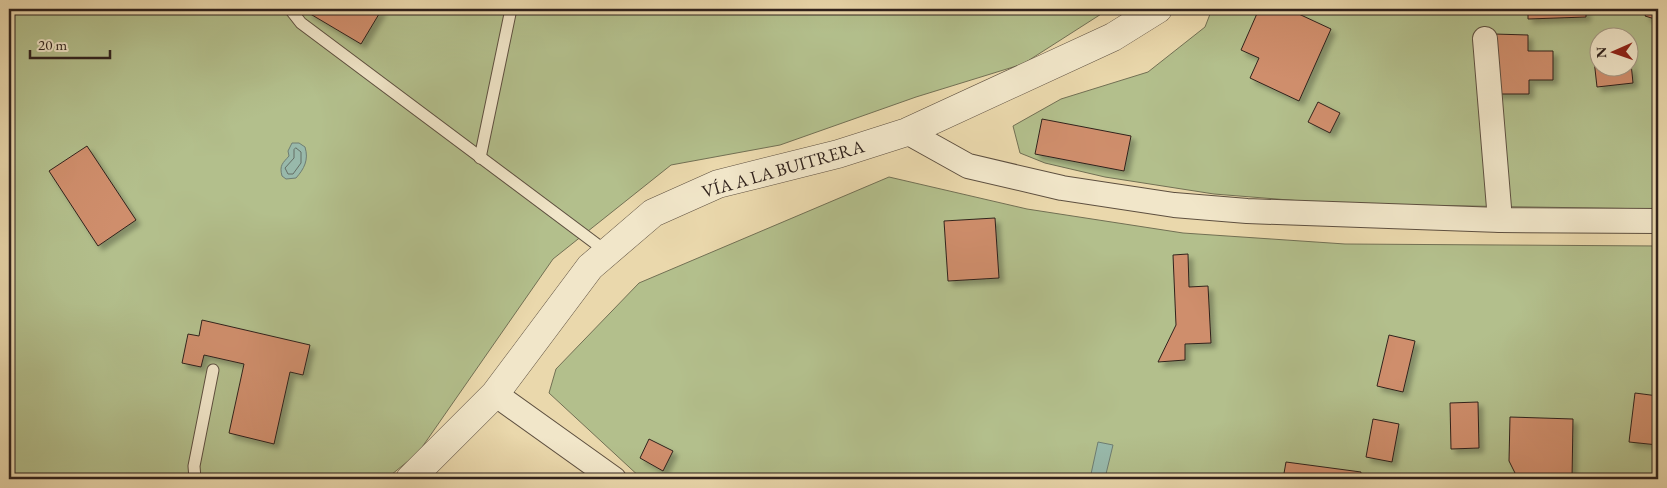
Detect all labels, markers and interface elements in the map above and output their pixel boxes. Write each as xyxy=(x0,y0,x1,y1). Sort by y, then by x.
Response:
scale bar xyxy=(30,28,110,60)
north arrow xyxy=(1590,28,1640,78)
text: 20 m xyxy=(38,35,67,54)
text: N xyxy=(1592,46,1610,58)
street label: VÍA A LA BUITRERA xyxy=(699,134,867,203)

